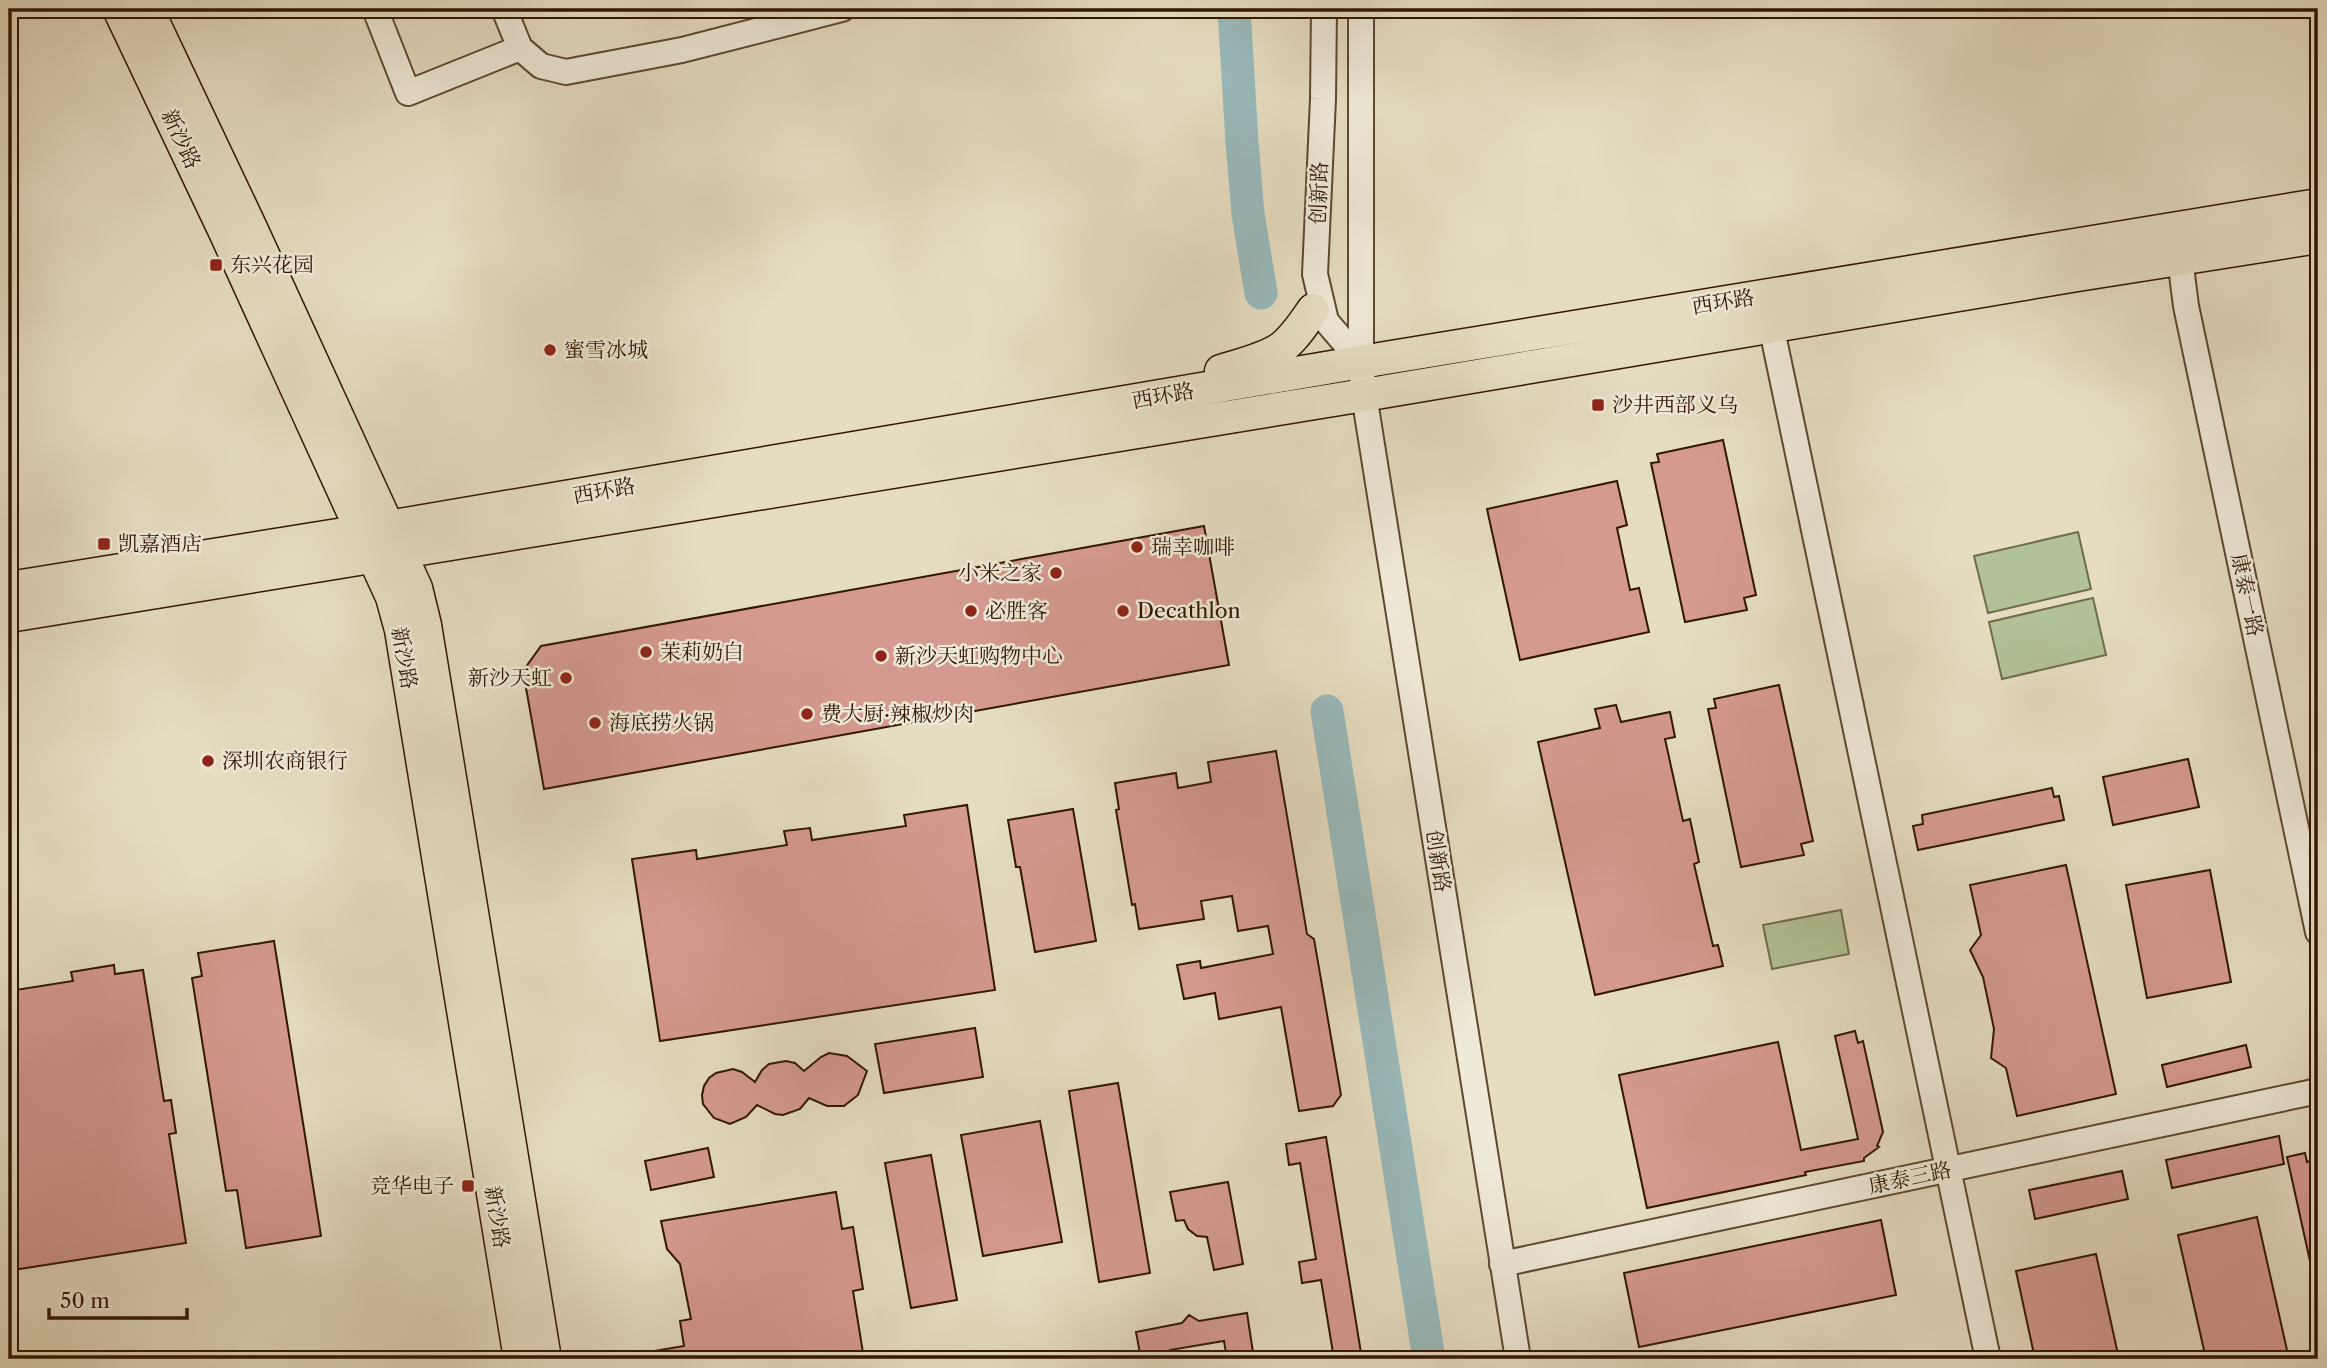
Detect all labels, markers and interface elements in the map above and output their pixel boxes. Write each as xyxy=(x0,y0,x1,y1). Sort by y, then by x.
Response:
street label: 新沙路 xyxy=(157,105,206,173)
street label: 创新路 xyxy=(1305,161,1332,225)
place label: 东兴花园 xyxy=(230,252,314,277)
marker: 东兴花园 xyxy=(208,257,224,273)
street label: 西环路 xyxy=(1690,284,1756,319)
place label: 蜜雪冰城 xyxy=(564,337,648,362)
marker: 蜜雪冰城 xyxy=(542,342,558,358)
street label: 西环路 xyxy=(1130,378,1196,413)
place label: 沙井西部义乌 xyxy=(1612,392,1738,417)
marker: 沙井西部义乌 xyxy=(1590,397,1606,413)
street label: 西环路 xyxy=(571,473,637,508)
place label: 凯嘉酒店 xyxy=(118,531,202,556)
place label: 瑞幸咖啡 xyxy=(1151,534,1235,559)
marker: 凯嘉酒店 xyxy=(96,536,112,552)
marker: 瑞幸咖啡 xyxy=(1129,539,1145,555)
street label: 康泰一路 xyxy=(2227,551,2268,639)
place label: 小米之家 xyxy=(958,560,1042,585)
marker: 小米之家 xyxy=(1048,565,1064,581)
place label: 必胜客 xyxy=(985,598,1048,623)
place label: Decathlon xyxy=(1137,598,1241,623)
marker: 必胜客 xyxy=(963,603,979,619)
marker: Decathlon xyxy=(1115,603,1131,619)
street label: 新沙路 xyxy=(387,625,422,691)
place label: 茉莉奶白 xyxy=(660,639,744,664)
place label: 新沙天虹购物中心 xyxy=(895,643,1063,668)
marker: 茉莉奶白 xyxy=(638,644,654,660)
marker: 新沙天虹购物中心 xyxy=(873,648,889,664)
place label: 新沙天虹 xyxy=(468,665,552,690)
marker: 新沙天虹 xyxy=(558,670,574,686)
place label: 费大厨·辣椒炒肉 xyxy=(821,701,974,726)
marker: 费大厨·辣椒炒肉 xyxy=(799,706,815,722)
place label: 海底捞火锅 xyxy=(609,710,714,735)
marker: 海底捞火锅 xyxy=(587,715,603,731)
place label: 深圳农商银行 xyxy=(222,748,348,773)
marker: 深圳农商银行 xyxy=(200,753,216,769)
street label: 创新路 xyxy=(1421,828,1456,894)
street label: 康泰三路 xyxy=(1866,1157,1954,1198)
place label: 竞华电子 xyxy=(370,1173,454,1198)
marker: 竞华电子 xyxy=(460,1178,476,1194)
street label: 新沙路 xyxy=(480,1184,515,1250)
scale bar xyxy=(49,1277,187,1321)
text: 50 m xyxy=(60,1288,110,1313)

